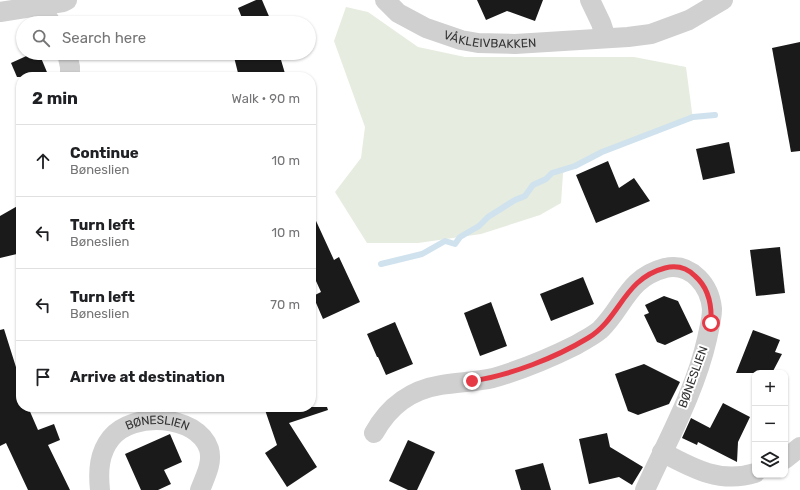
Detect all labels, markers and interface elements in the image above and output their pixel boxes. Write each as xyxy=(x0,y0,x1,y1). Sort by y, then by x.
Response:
search box xyxy=(16,16,316,60)
icon: search xyxy=(30,27,52,49)
street label: VÅKLEIVBAKKEN xyxy=(442,28,537,51)
text: Search here xyxy=(62,29,146,47)
text: 2 min xyxy=(32,88,78,108)
text: Walk · 90 m xyxy=(232,91,300,106)
text: Continue xyxy=(70,144,139,162)
icon: ahead xyxy=(32,150,54,172)
text: 10 m xyxy=(271,153,300,168)
text: Bøneslien xyxy=(70,162,129,177)
text: Turn left xyxy=(70,216,135,234)
icon: left xyxy=(32,222,54,244)
text: 10 m xyxy=(271,225,300,240)
text: Bøneslien xyxy=(70,234,129,249)
text: Turn left xyxy=(70,288,135,306)
icon: left xyxy=(32,294,54,316)
text: 70 m xyxy=(270,297,300,312)
text: Bøneslien xyxy=(70,306,129,321)
route start xyxy=(702,314,720,332)
street label: BØNESLIEN xyxy=(675,344,711,410)
icon: arrive xyxy=(32,366,54,388)
text: Arrive at destination xyxy=(70,368,225,386)
map controls xyxy=(752,370,788,478)
button: + xyxy=(752,370,788,406)
route end xyxy=(463,372,481,390)
button: − xyxy=(752,406,788,442)
street label: BØNESLIEN xyxy=(123,413,192,434)
button: layers xyxy=(752,442,788,478)

